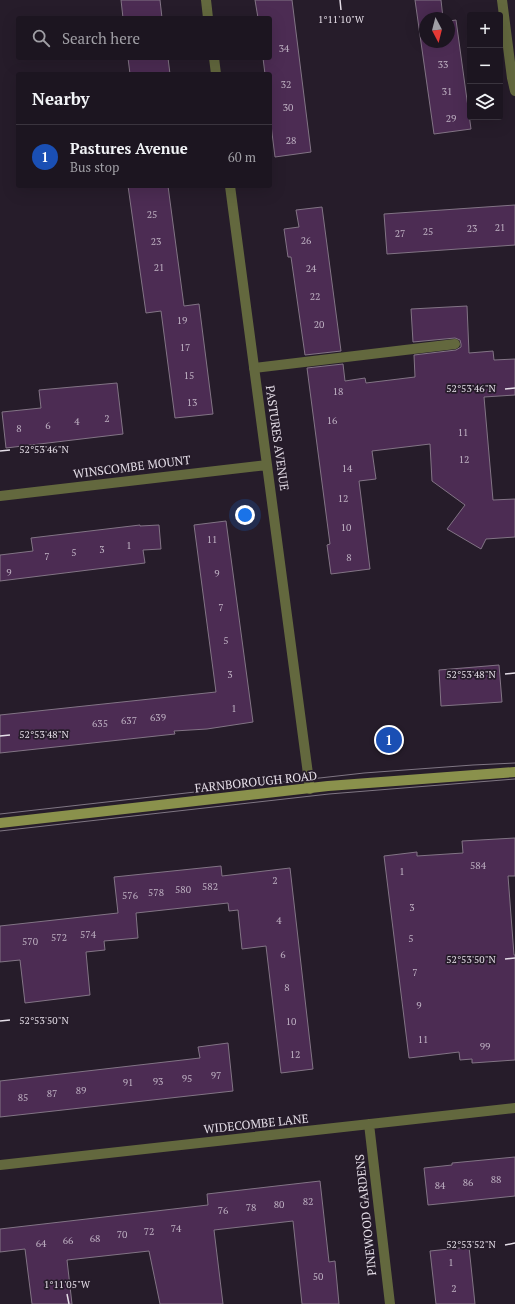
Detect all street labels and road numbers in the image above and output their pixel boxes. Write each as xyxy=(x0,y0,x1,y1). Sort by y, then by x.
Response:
street label: PASTURES AVENUE xyxy=(263,384,292,492)
street label: WINSCOMBE MOUNT xyxy=(72,452,192,481)
street label: FARNBOROUGH ROAD xyxy=(194,768,318,795)
street label: WIDECOMBE LANE xyxy=(203,1111,309,1136)
street label: PINEWOOD GARDENS xyxy=(352,1154,379,1276)

